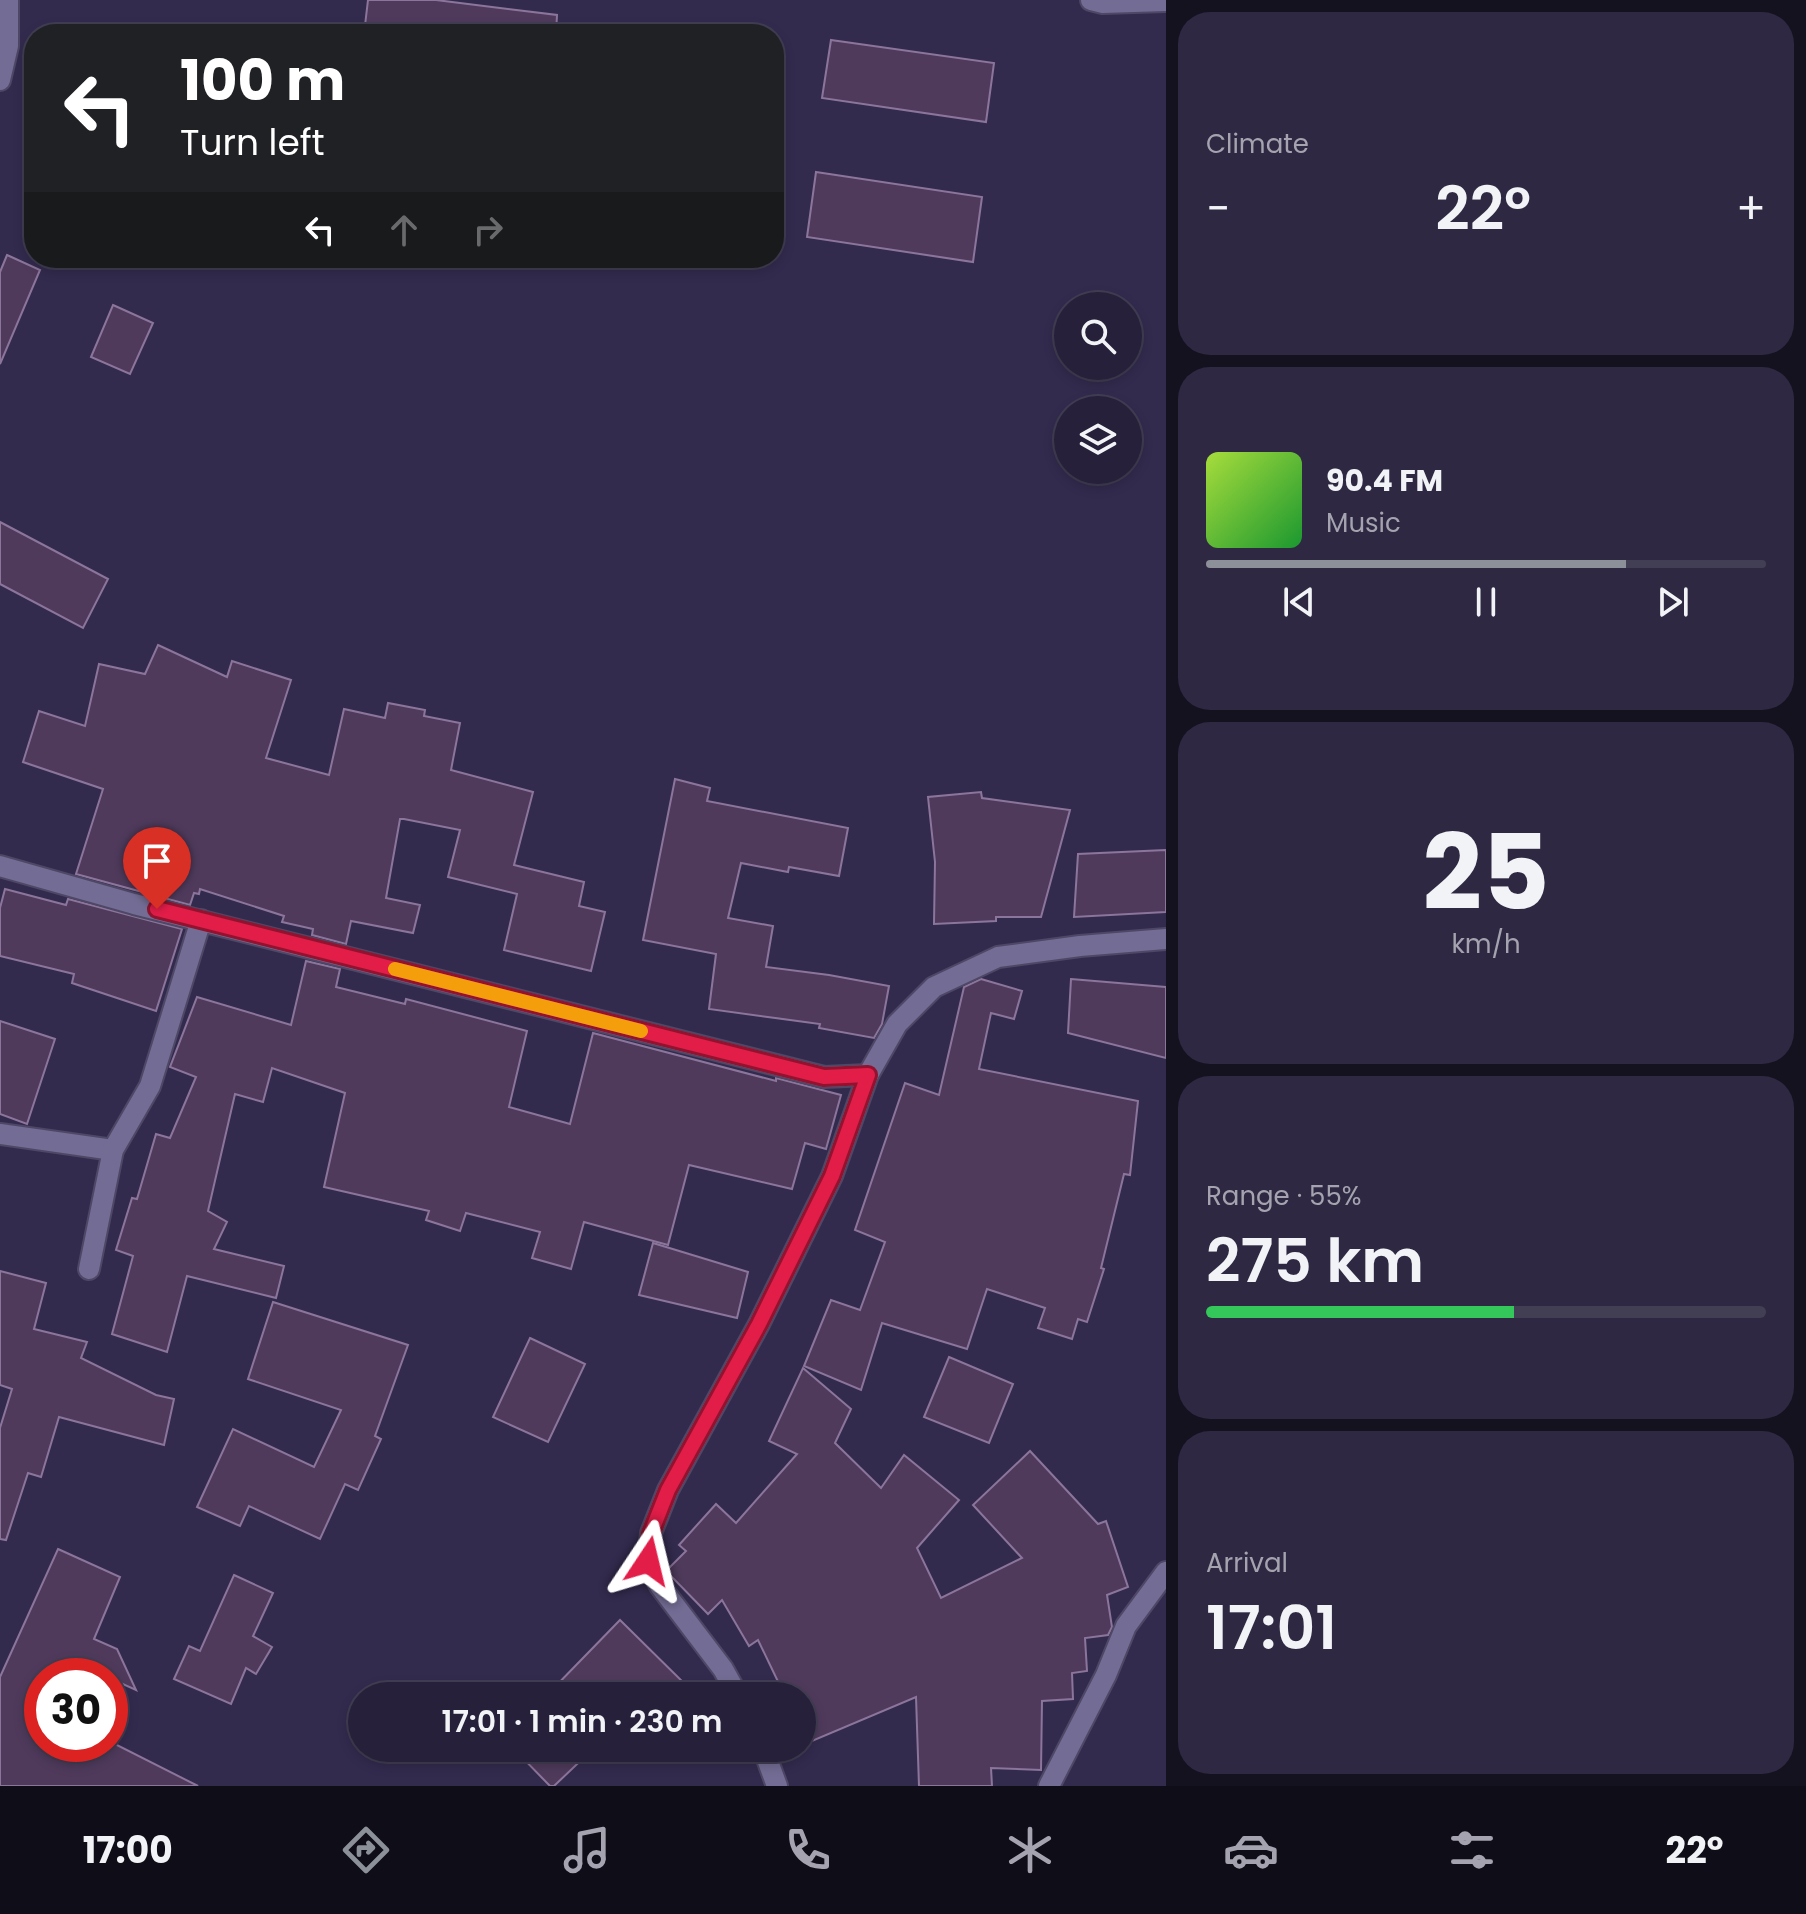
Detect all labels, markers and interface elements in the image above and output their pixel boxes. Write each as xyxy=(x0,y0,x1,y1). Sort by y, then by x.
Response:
text: 100 m xyxy=(180,41,345,120)
icon: left xyxy=(48,56,152,160)
text: Turn left xyxy=(180,117,325,168)
text: Climate xyxy=(1206,126,1309,162)
text: 22° xyxy=(1435,167,1531,251)
text: − xyxy=(1206,178,1230,239)
text: + xyxy=(1736,178,1766,239)
icon: left xyxy=(298,208,342,252)
icon: ahead xyxy=(382,208,426,252)
icon: right xyxy=(466,208,510,252)
map controls xyxy=(1054,292,1142,484)
button: search xyxy=(1054,292,1142,380)
button: layers xyxy=(1054,396,1142,484)
text: 90.4 FM xyxy=(1326,459,1443,502)
text: Music xyxy=(1326,505,1401,541)
icon: previous xyxy=(1277,580,1321,624)
icon: pause xyxy=(1464,580,1508,624)
icon: next xyxy=(1651,580,1695,624)
text: 25 xyxy=(1423,800,1549,945)
pin xyxy=(123,827,191,909)
icon: arrive xyxy=(135,839,179,883)
text: km/h xyxy=(1451,926,1521,962)
text: Range · 55% xyxy=(1206,1178,1362,1214)
text: 275 km xyxy=(1206,1219,1424,1303)
position arrow xyxy=(606,1519,690,1603)
text: Arrival xyxy=(1206,1545,1288,1581)
text: 17:01 xyxy=(1206,1586,1337,1670)
speed limit sign: 30 xyxy=(24,1658,128,1762)
text: 17:01 · 1 min · 230 m xyxy=(442,1700,722,1743)
icon: directions xyxy=(338,1822,394,1878)
icon: music xyxy=(559,1822,615,1878)
icon: phone xyxy=(780,1822,836,1878)
icon: climate xyxy=(1002,1822,1058,1878)
icon: car xyxy=(1223,1822,1279,1878)
icon: filters xyxy=(1444,1822,1500,1878)
text: 17:00 xyxy=(83,1825,173,1876)
text: 22° xyxy=(1666,1825,1723,1876)

